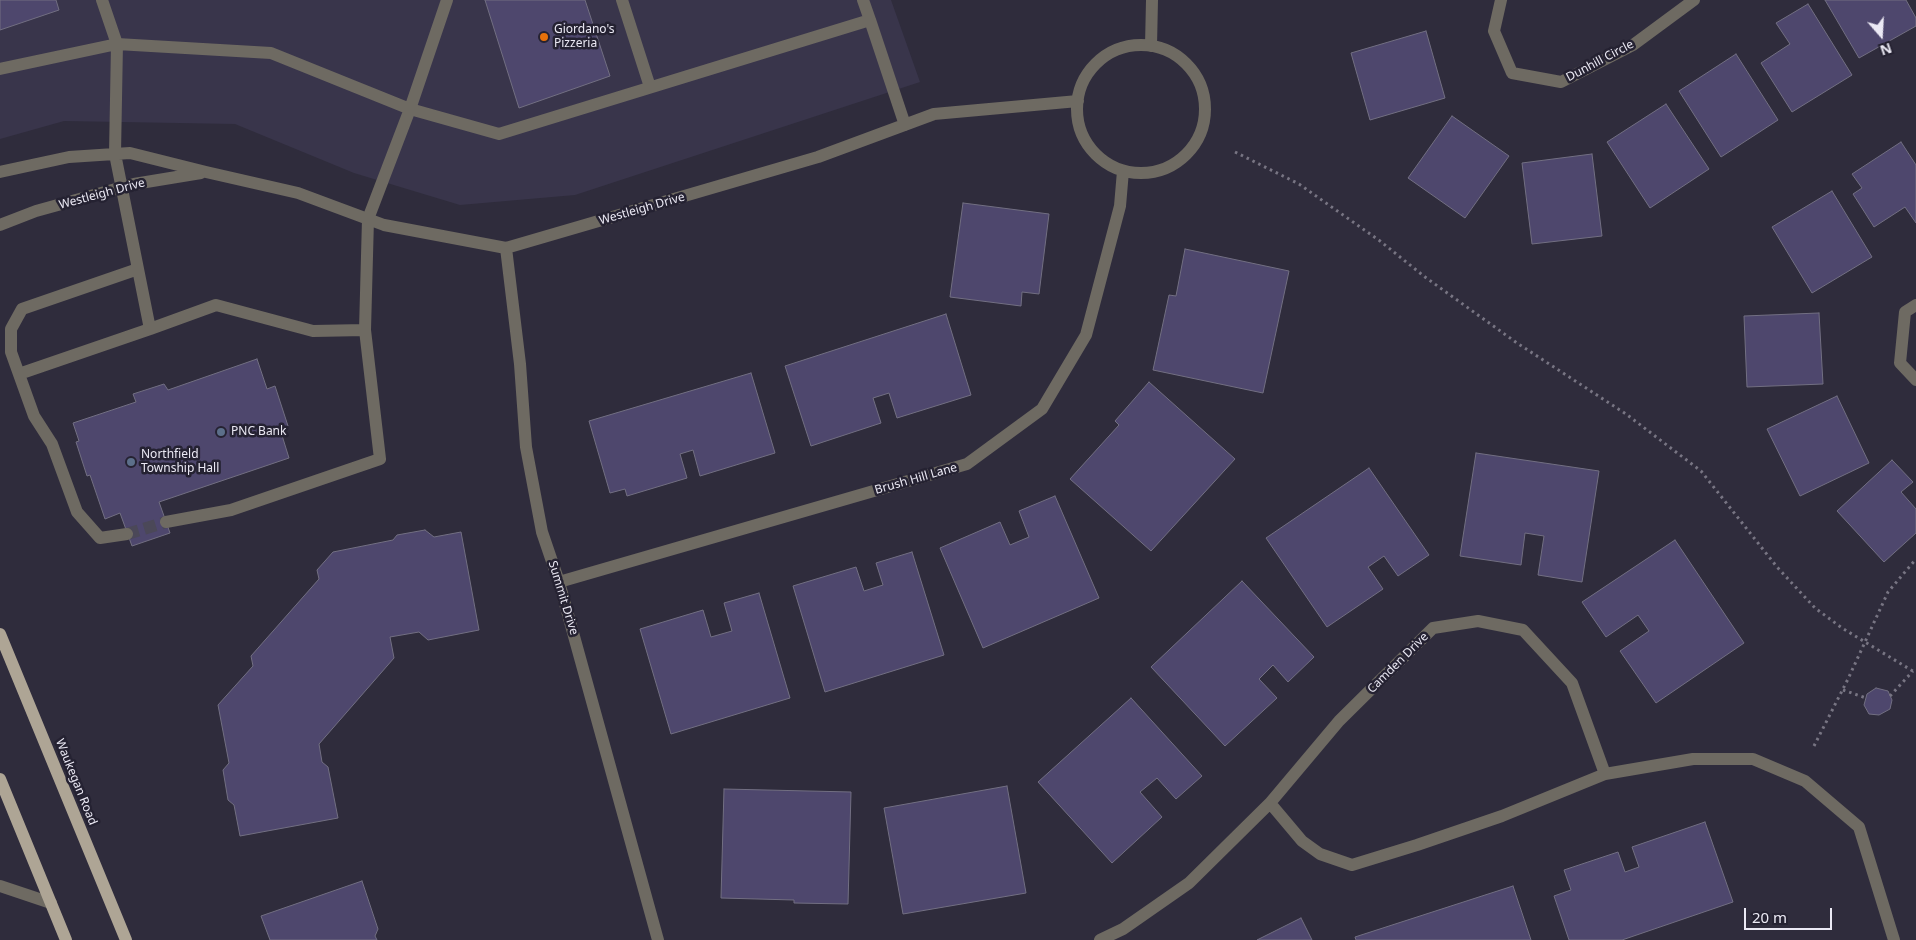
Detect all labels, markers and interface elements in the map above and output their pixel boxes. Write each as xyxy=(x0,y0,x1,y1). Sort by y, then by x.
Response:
north arrow xyxy=(1856,10,1906,60)
place label: Giordano's Pizzeria xyxy=(554,23,615,51)
marker: Giordano's Pizzeria xyxy=(538,31,550,43)
street label: Dunhill Circle xyxy=(1564,37,1636,85)
text: N xyxy=(1878,39,1895,60)
street label: Westleigh Drive xyxy=(57,176,147,212)
street label: Westleigh Drive xyxy=(598,190,686,228)
place label: PNC Bank xyxy=(231,425,286,439)
marker: PNC Bank xyxy=(215,426,227,438)
place label: Northfield Township Hall xyxy=(141,448,219,476)
marker: Northfield Township Hall xyxy=(125,456,137,468)
street label: Brush Hill Lane xyxy=(873,460,959,498)
street label: Summit Drive xyxy=(545,559,581,637)
street label: Camden Drive xyxy=(1365,630,1431,696)
street label: Waukegan Road xyxy=(52,737,100,827)
scale bar xyxy=(1746,898,1834,930)
text: 20 m xyxy=(1752,907,1787,927)

